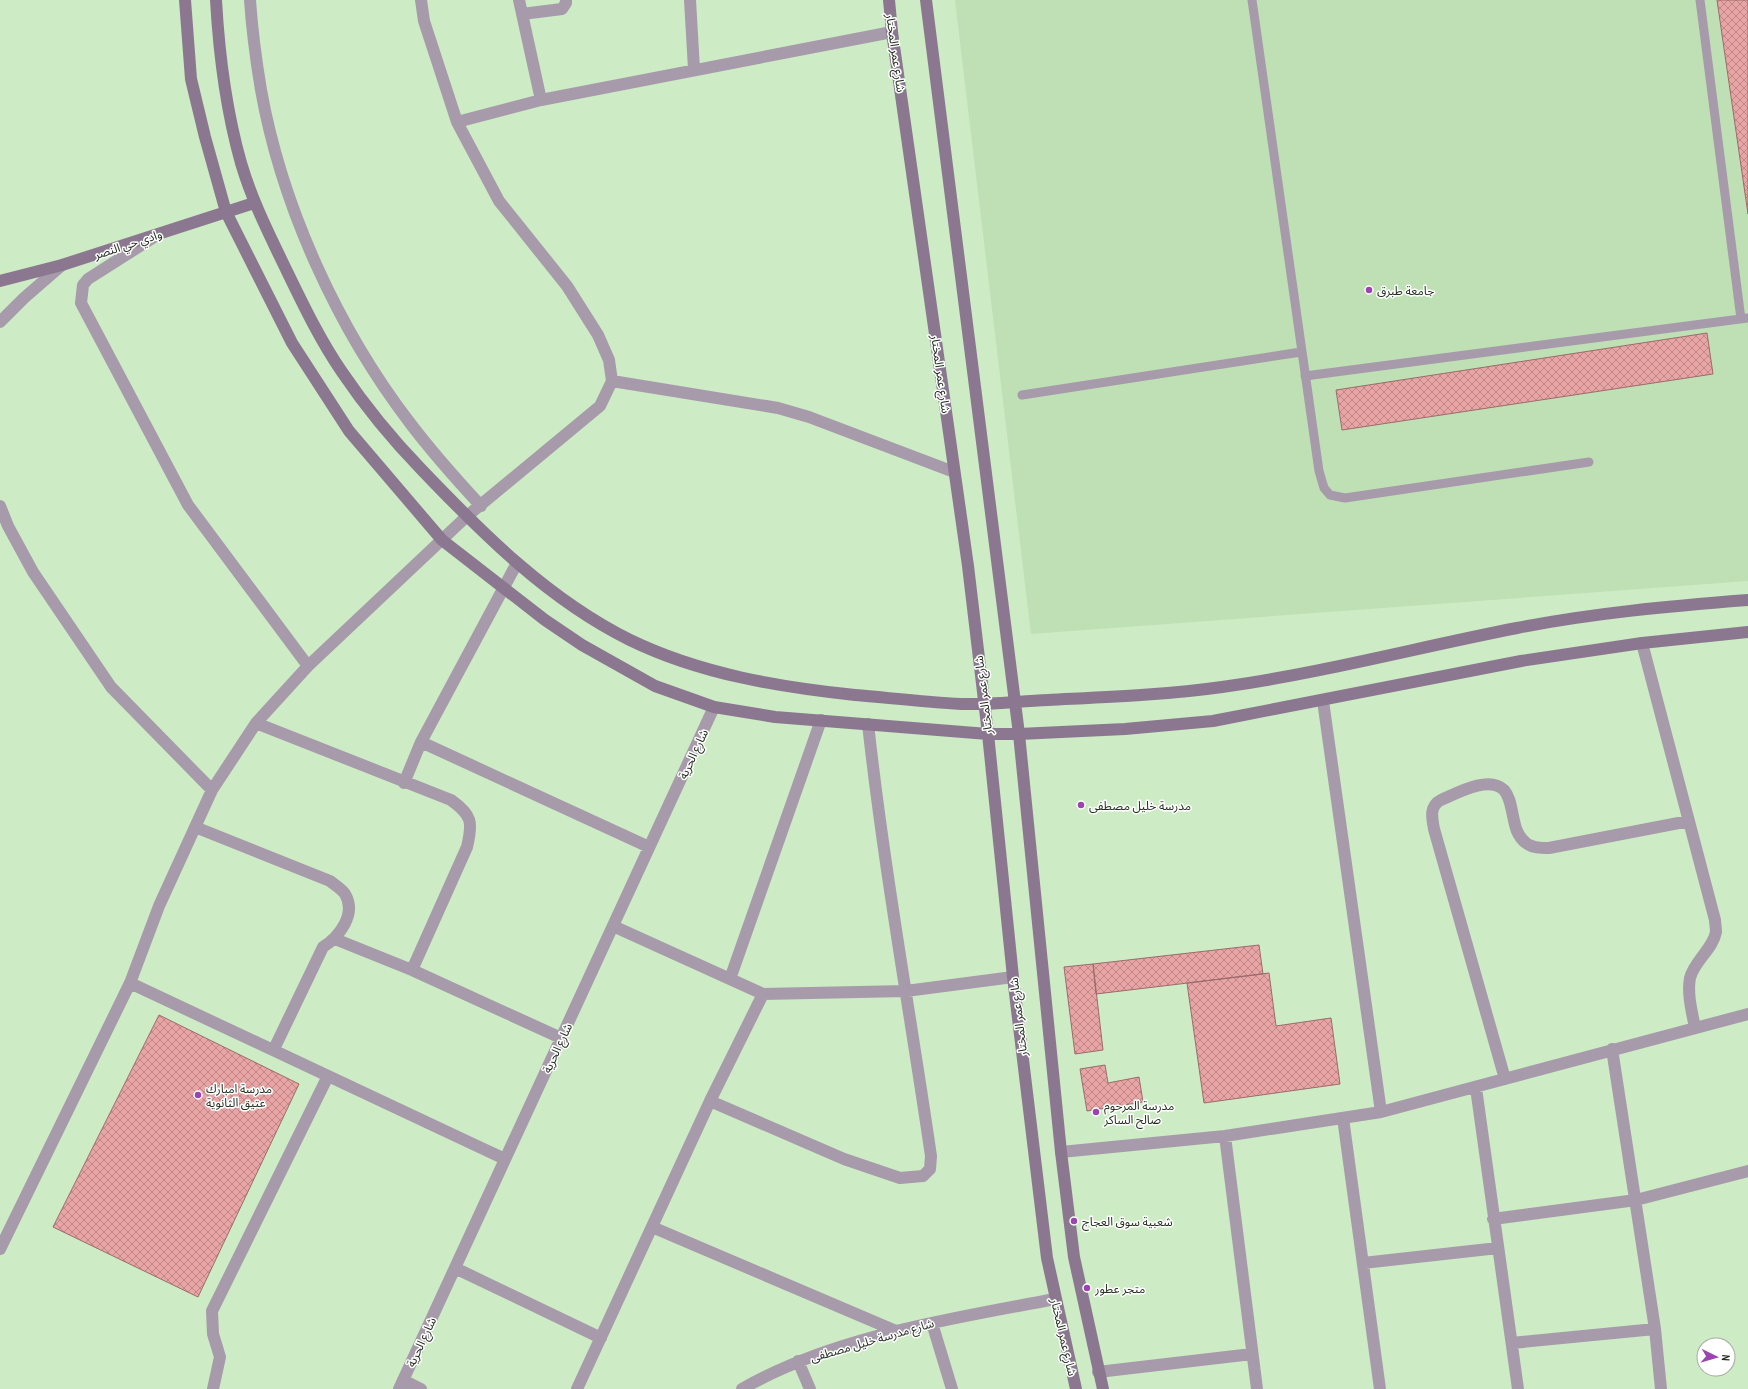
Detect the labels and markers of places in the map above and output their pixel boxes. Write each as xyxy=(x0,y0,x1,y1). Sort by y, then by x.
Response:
place label: جامعة طبرق xyxy=(1377,283,1434,298)
marker: جامعة طبرق xyxy=(1364,285,1374,295)
place label: مدرسة خليل مصطفى xyxy=(1089,798,1191,813)
marker: مدرسة خليل مصطفى xyxy=(1076,800,1086,810)
place label: مدرسة امبارك عتيق الثانوية xyxy=(206,1081,272,1111)
marker: مدرسة امبارك عتيق الثانوية xyxy=(193,1090,203,1100)
place label: مدرسة المرحوم صالح الساكر xyxy=(1103,1098,1174,1129)
marker: مدرسة المرحوم صالح الساكر xyxy=(1091,1107,1101,1117)
place label: شعبية سوق العجاج xyxy=(1082,1214,1173,1231)
marker: شعبية سوق العجاج xyxy=(1069,1216,1079,1226)
place label: متجر عطور xyxy=(1094,1281,1145,1296)
marker: متجر عطور xyxy=(1082,1283,1092,1293)

